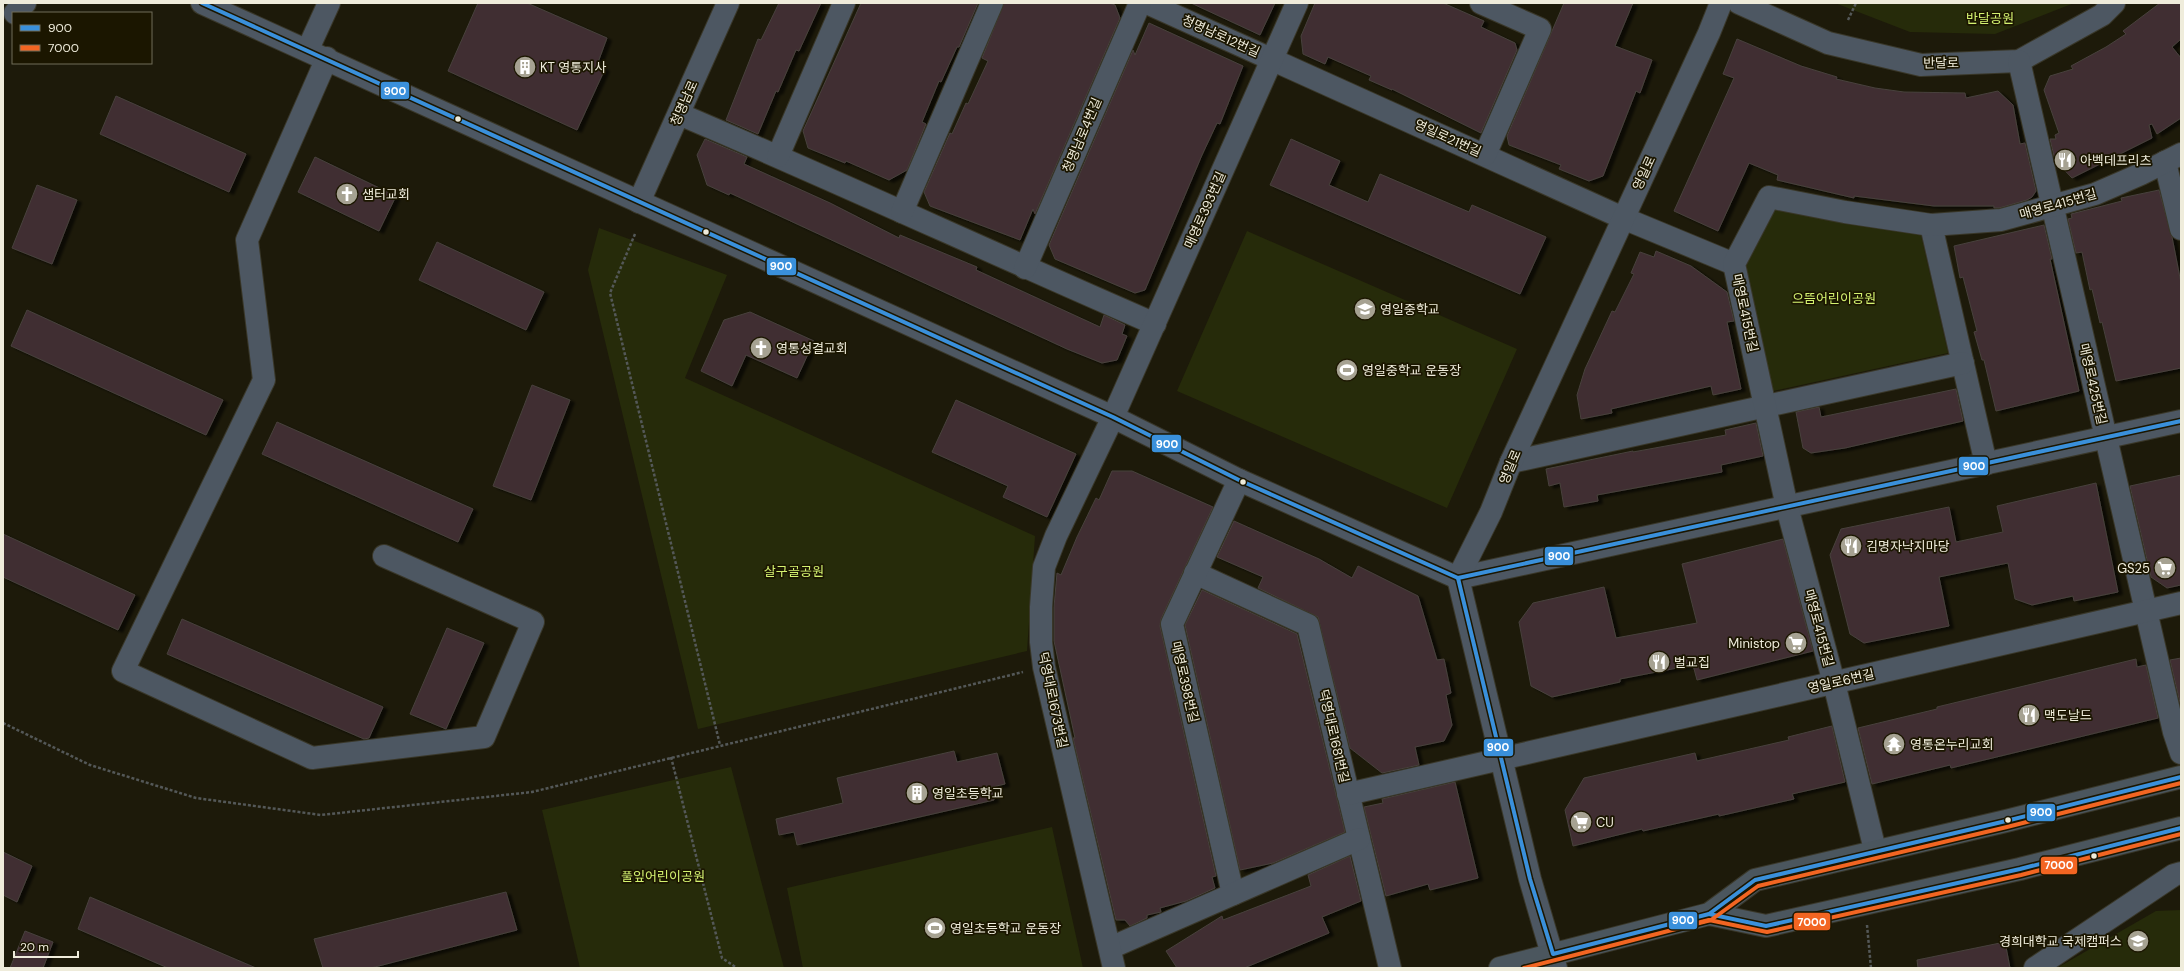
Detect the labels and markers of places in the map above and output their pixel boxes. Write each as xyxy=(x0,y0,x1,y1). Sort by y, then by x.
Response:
building icon: KT 영통지사 xyxy=(512,54,538,80)
place label: KT 영통지사 xyxy=(540,59,606,76)
unlabelled marker xyxy=(453,114,463,124)
restaurant icon: 아벡데프리츠 xyxy=(2052,147,2078,173)
place label: 아벡데프리츠 xyxy=(2080,152,2152,169)
church icon: 샘터교회 xyxy=(334,181,360,207)
place label: 샘터교회 xyxy=(362,186,410,203)
unlabelled marker xyxy=(701,227,711,237)
school or university icon: 영일중학교 xyxy=(1352,296,1378,322)
place label: 영일중학교 xyxy=(1380,301,1440,318)
church icon: 영통성결교회 xyxy=(748,335,774,361)
place label: 영통성결교회 xyxy=(776,340,848,357)
sports icon: 영일중학교 운동장 xyxy=(1334,357,1360,383)
place label: 영일중학교 운동장 xyxy=(1362,362,1461,379)
unlabelled marker xyxy=(1238,477,1248,487)
restaurant icon: 김명자낙지마당 xyxy=(1838,533,1864,559)
place label: 김명자낙지마당 xyxy=(1866,538,1950,555)
supermarket icon: GS25 xyxy=(2152,555,2178,581)
place label: GS25 xyxy=(2117,560,2150,577)
supermarket icon: Ministop xyxy=(1783,630,1809,656)
place label: Ministop xyxy=(1728,635,1780,652)
restaurant icon: 벌교집 xyxy=(1646,649,1672,675)
place label: 벌교집 xyxy=(1674,654,1710,671)
restaurant icon: 맥도날드 xyxy=(2016,702,2042,728)
place label: 맥도날드 xyxy=(2044,707,2092,724)
temple icon: 영통온누리교회 xyxy=(1881,731,1907,757)
place label: 영통온누리교회 xyxy=(1910,736,1994,753)
building icon: 영일초등학교 xyxy=(904,780,930,806)
place label: 영일초등학교 xyxy=(932,785,1004,802)
supermarket icon: CU xyxy=(1568,809,1594,835)
place label: CU xyxy=(1596,814,1614,831)
unlabelled marker xyxy=(2003,815,2013,825)
unlabelled marker xyxy=(2089,851,2099,861)
sports icon: 영일초등학교 운동장 xyxy=(922,915,948,941)
place label: 영일초등학교 운동장 xyxy=(950,920,1061,937)
school or university icon: 경희대학교 국제캠퍼스 xyxy=(2125,928,2151,954)
place label: 경희대학교 국제캠퍼스 xyxy=(1999,933,2122,950)

